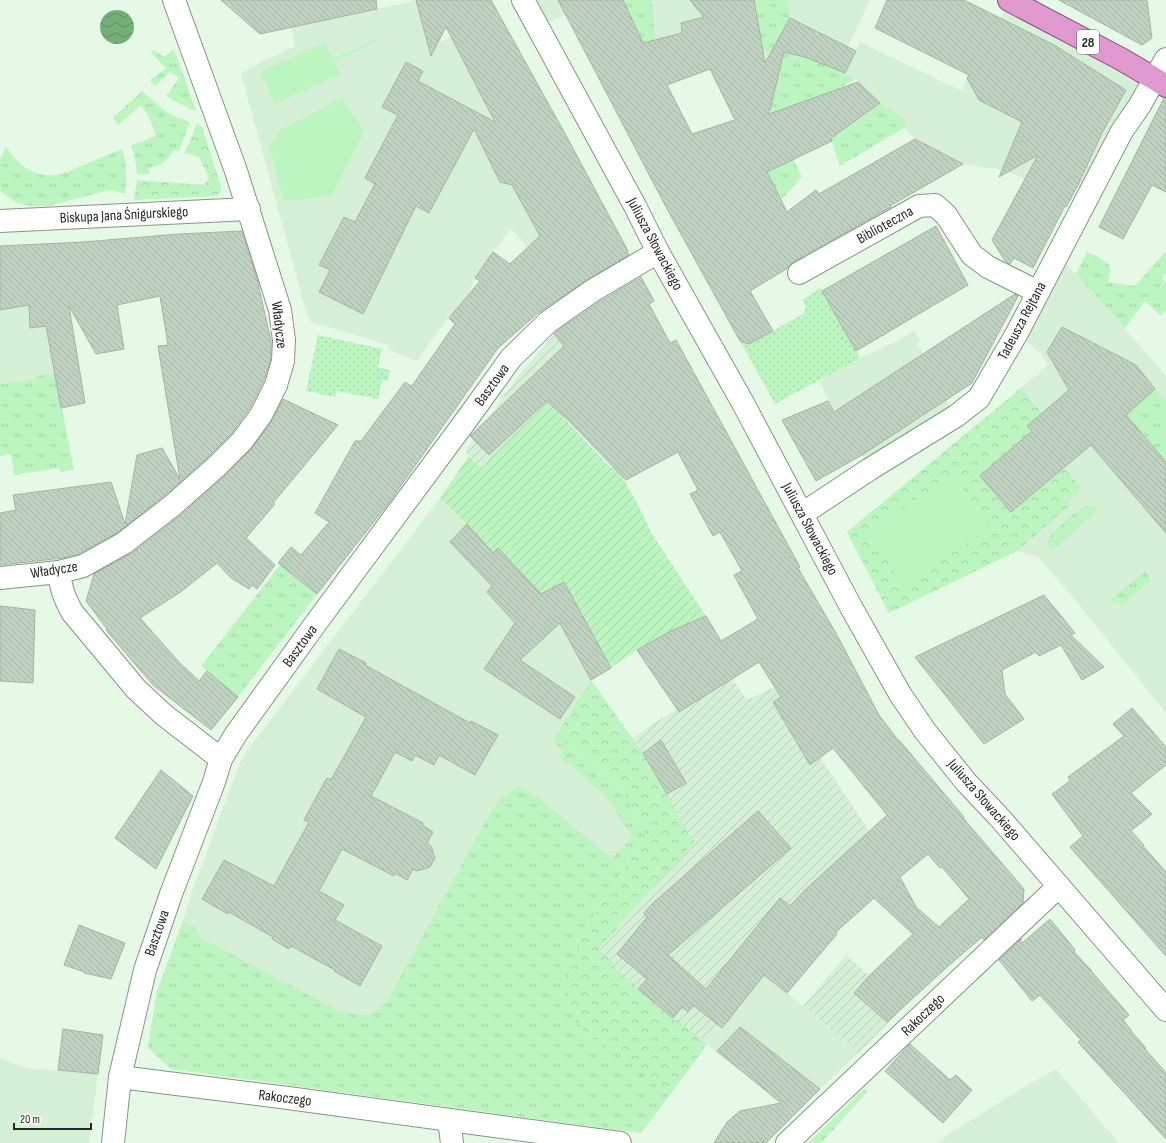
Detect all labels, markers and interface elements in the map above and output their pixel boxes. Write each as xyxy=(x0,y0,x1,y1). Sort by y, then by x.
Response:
road number: 28 xyxy=(1077,30,1099,54)
street label: Juliusza Słowackiego xyxy=(622,193,687,294)
street label: Biskupa Jana Śnigurskiego xyxy=(59,202,189,228)
street label: Biblioteczna xyxy=(853,202,917,248)
street label: Tadeusza Rejtana xyxy=(993,278,1051,363)
street label: Władycze xyxy=(267,300,291,350)
street label: Basztowa xyxy=(470,360,514,410)
street label: Juliusza Słowackiego xyxy=(777,478,842,579)
street label: Władycze xyxy=(29,557,79,583)
street label: Basztowa xyxy=(278,621,322,671)
street label: Juliusza Słowackiego xyxy=(943,754,1025,845)
street label: Basztowa xyxy=(140,907,174,959)
street label: Rakoczego xyxy=(897,990,949,1040)
street label: Rakoczego xyxy=(257,1085,313,1111)
scale bar xyxy=(14,1105,91,1131)
text: 20 m xyxy=(20,1112,40,1127)

